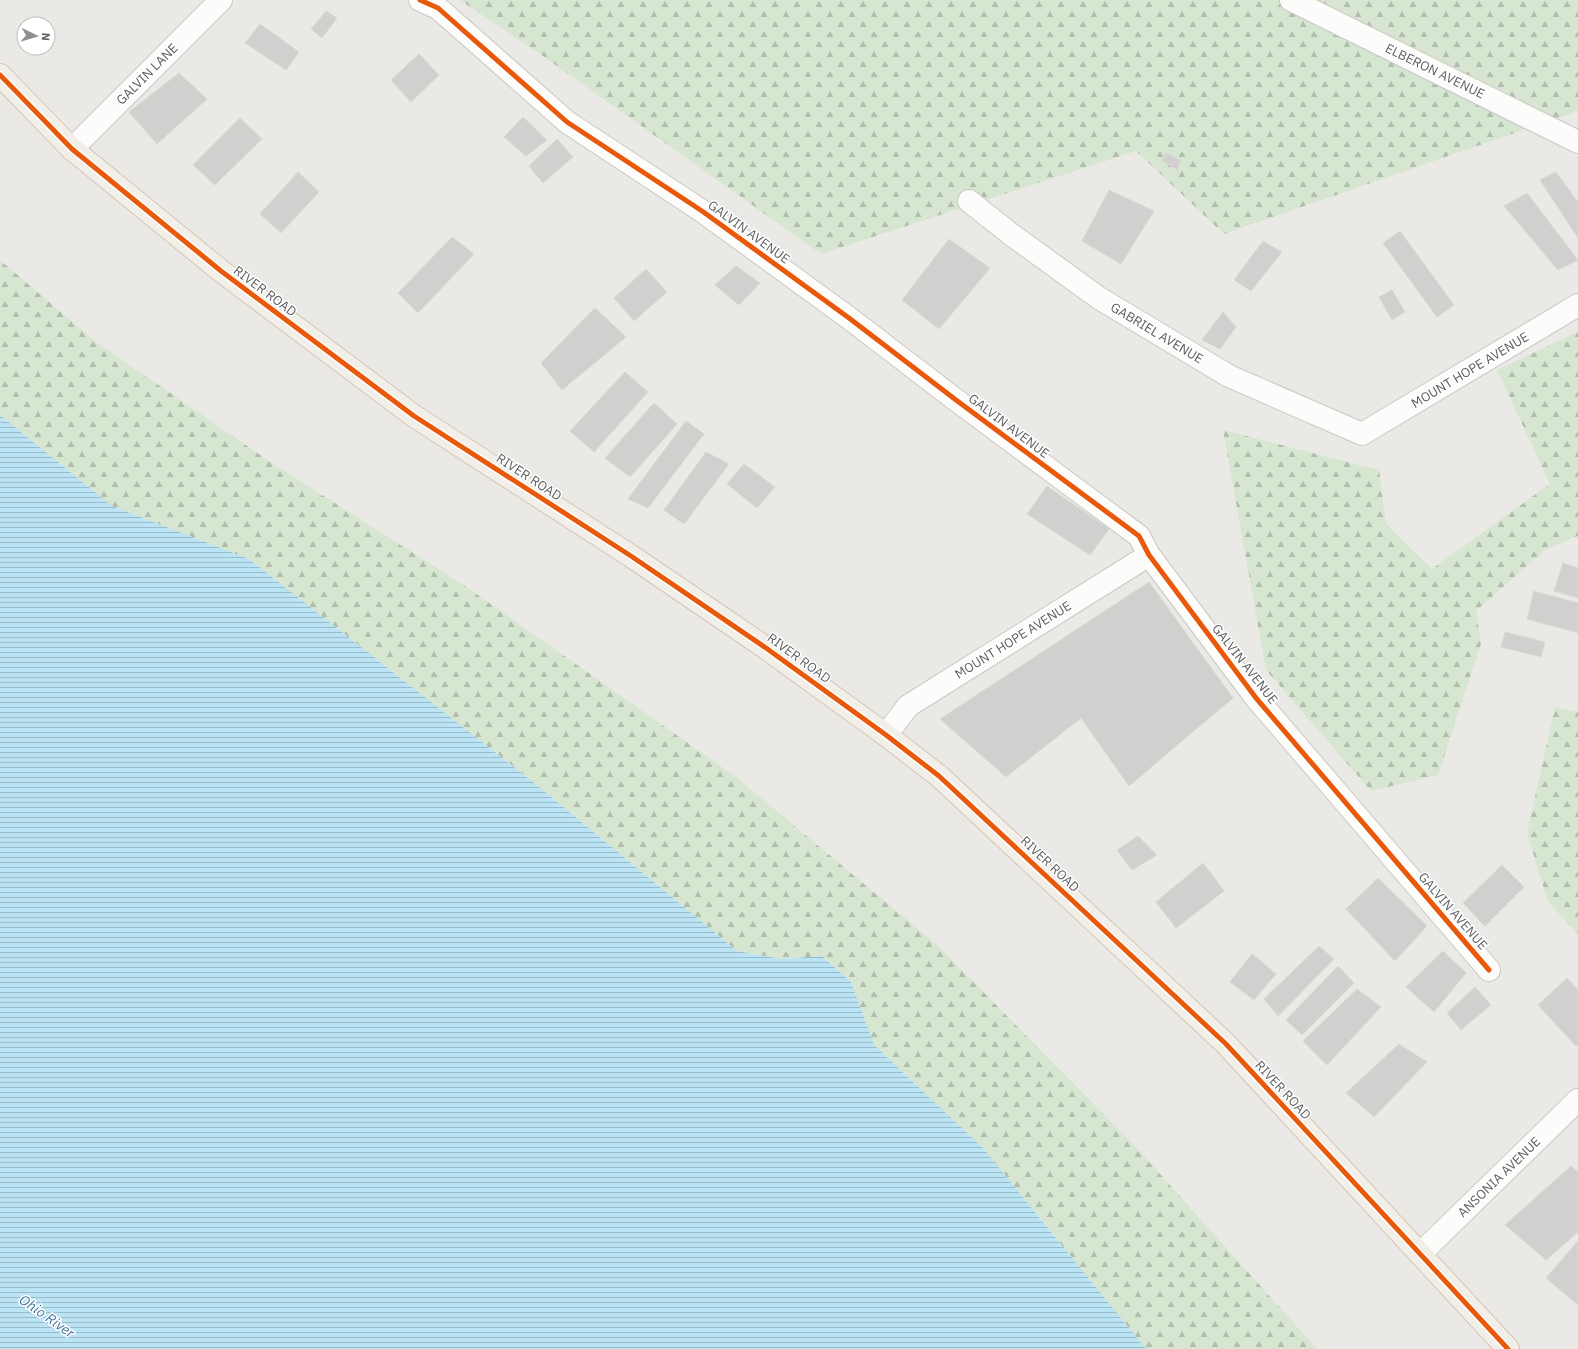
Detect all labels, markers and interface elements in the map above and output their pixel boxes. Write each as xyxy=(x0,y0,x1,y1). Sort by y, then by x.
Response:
north arrow xyxy=(16,16,56,56)
text: N xyxy=(39,32,53,41)
street label: GALVIN LANE xyxy=(113,40,181,108)
street label: ELBERON AVENUE xyxy=(1382,40,1488,102)
street label: GALVIN AVENUE xyxy=(705,197,793,267)
street label: RIVER ROAD xyxy=(230,262,300,320)
street label: GABRIEL AVENUE xyxy=(1107,299,1207,367)
street label: MOUNT HOPE AVENUE xyxy=(1408,328,1532,412)
street label: GALVIN AVENUE xyxy=(965,390,1053,462)
street label: RIVER ROAD xyxy=(493,450,565,504)
street label: MOUNT HOPE AVENUE xyxy=(952,597,1074,683)
street label: GALVIN AVENUE xyxy=(1208,620,1282,708)
street label: RIVER ROAD xyxy=(764,629,834,687)
street label: RIVER ROAD xyxy=(1017,832,1083,896)
street label: GALVIN AVENUE xyxy=(1415,869,1491,953)
street label: RIVER ROAD xyxy=(1251,1057,1315,1123)
street label: ANSONIA AVENUE xyxy=(1454,1133,1544,1221)
water label: Ohio River xyxy=(16,1290,79,1342)

